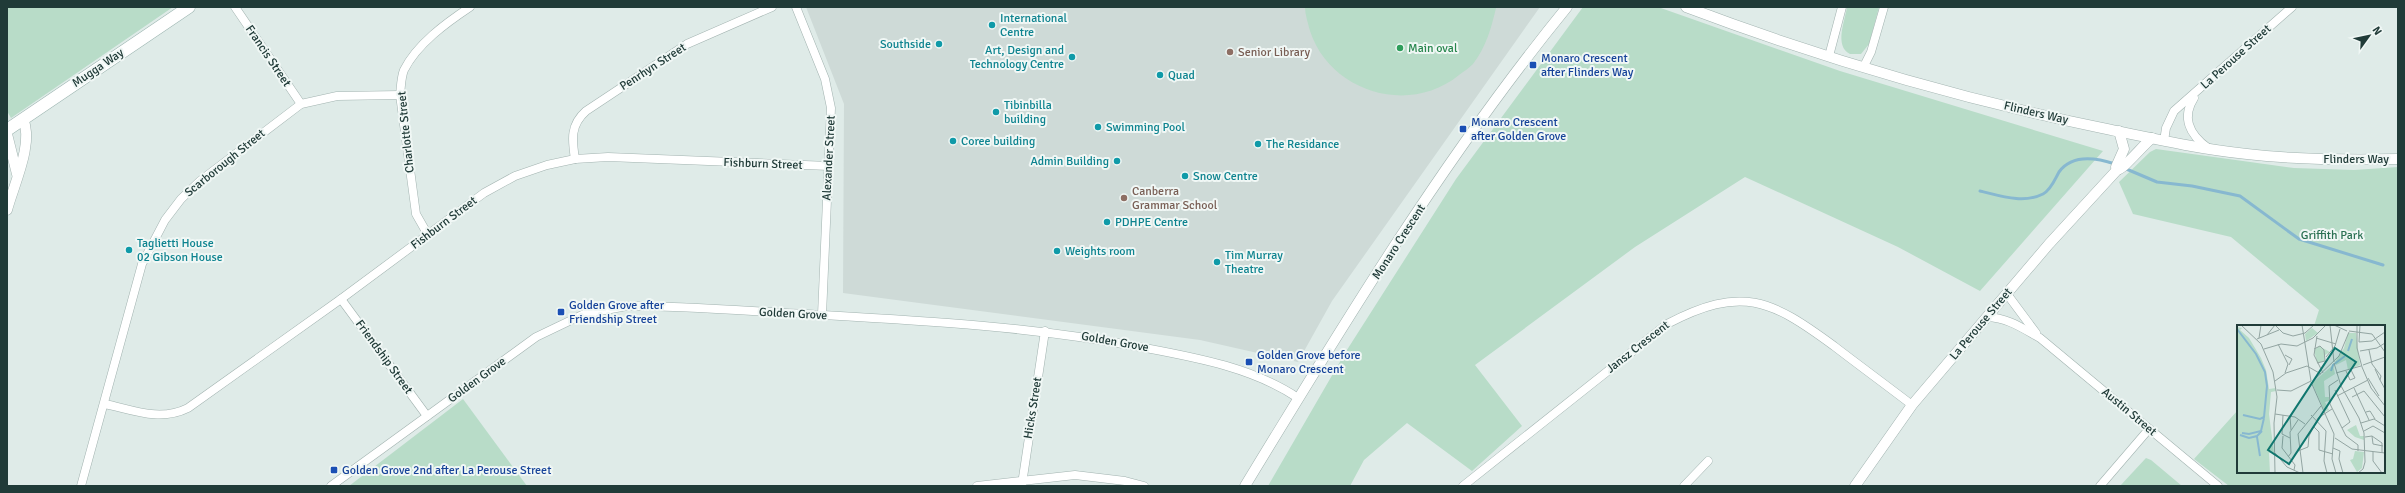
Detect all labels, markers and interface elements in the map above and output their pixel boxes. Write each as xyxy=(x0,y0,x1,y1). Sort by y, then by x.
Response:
place label: International Centre xyxy=(1000,11,1067,40)
north arrow xyxy=(2349,16,2389,56)
marker: International Centre xyxy=(987,20,997,30)
street label: La Perouse Street xyxy=(2198,21,2274,93)
street label: Francis Street xyxy=(242,22,294,90)
text: N xyxy=(2369,24,2385,38)
place label: Southside xyxy=(880,37,931,52)
marker: Southside xyxy=(934,39,944,49)
street label: Penrhyn Street xyxy=(617,40,689,94)
place label: Main oval xyxy=(1408,41,1458,56)
place label: Art, Design and Technology Centre xyxy=(970,43,1064,72)
marker: Main oval xyxy=(1395,43,1405,53)
street label: Mugga Way xyxy=(69,45,127,91)
place label: Senior Library xyxy=(1238,45,1311,60)
marker: Senior Library xyxy=(1225,47,1235,57)
place label: Monaro Crescent after Flinders Way xyxy=(1541,51,1634,80)
marker: Art, Design and Technology Centre xyxy=(1067,52,1077,62)
marker: Monaro Crescent after Flinders Way xyxy=(1528,60,1538,70)
place label: Quad xyxy=(1168,68,1195,83)
marker: Quad xyxy=(1155,70,1165,80)
street label: Charlotte Street xyxy=(394,90,418,174)
place label: Tibinbilla building xyxy=(1004,98,1052,127)
street label: Flinders Way xyxy=(2002,98,2070,128)
marker: Tibinbilla building xyxy=(991,107,1001,117)
street label: Alexander Street xyxy=(819,115,839,201)
place label: Monaro Crescent after Golden Grove xyxy=(1471,115,1566,144)
place label: Swimming Pool xyxy=(1106,120,1185,135)
marker: Swimming Pool xyxy=(1093,122,1103,132)
marker: Monaro Crescent after Golden Grove xyxy=(1458,124,1468,134)
street label: Scarborough Street xyxy=(182,126,268,200)
place label: Coree building xyxy=(961,134,1035,149)
marker: Coree building xyxy=(948,136,958,146)
place label: The Residance xyxy=(1266,137,1339,152)
marker: The Residance xyxy=(1253,139,1263,149)
street label: Flinders Way xyxy=(2323,152,2389,167)
place label: Admin Building xyxy=(1030,154,1109,169)
street label: Fishburn Street xyxy=(723,155,803,173)
marker: Admin Building xyxy=(1112,156,1122,166)
place label: Snow Centre xyxy=(1193,169,1258,184)
marker: Snow Centre xyxy=(1180,171,1190,181)
place label: Canberra Grammar School xyxy=(1132,184,1218,213)
street label: Fishburn Street xyxy=(408,193,480,253)
marker: Canberra Grammar School xyxy=(1119,193,1129,203)
street label: Monaro Crescent xyxy=(1369,202,1429,282)
place label: PDHPE Centre xyxy=(1115,215,1188,230)
marker: PDHPE Centre xyxy=(1102,217,1112,227)
park label: Griffith Park xyxy=(2301,228,2363,243)
place label: Taglietti House 02 Gibson House xyxy=(137,236,223,265)
place label: Weights room xyxy=(1065,244,1135,259)
marker: Taglietti House 02 Gibson House xyxy=(124,245,134,255)
marker: Weights room xyxy=(1052,246,1062,256)
place label: Tim Murray Theatre xyxy=(1225,248,1283,277)
marker: Tim Murray Theatre xyxy=(1212,257,1222,267)
street label: La Perouse Street xyxy=(1946,285,2016,363)
place label: Golden Grove after Friendship Street xyxy=(569,298,665,327)
street label: Golden Grove xyxy=(759,305,827,323)
marker: Golden Grove after Friendship Street xyxy=(556,307,566,317)
street label: Friendship Street xyxy=(352,317,416,397)
street label: Jansz Crescent xyxy=(1603,318,1673,376)
inset map xyxy=(2237,325,2385,473)
street label: Golden Grove xyxy=(1080,329,1150,355)
place label: Golden Grove before Monaro Crescent xyxy=(1257,348,1361,377)
street label: Golden Grove xyxy=(445,354,509,406)
marker: Golden Grove before Monaro Crescent xyxy=(1244,357,1254,367)
street label: Hicks Street xyxy=(1021,376,1045,440)
street label: Austin Street xyxy=(2099,385,2159,439)
place label: Golden Grove 2nd after La Perouse Street xyxy=(342,463,551,478)
marker: Golden Grove 2nd after La Perouse Street xyxy=(329,465,339,475)

